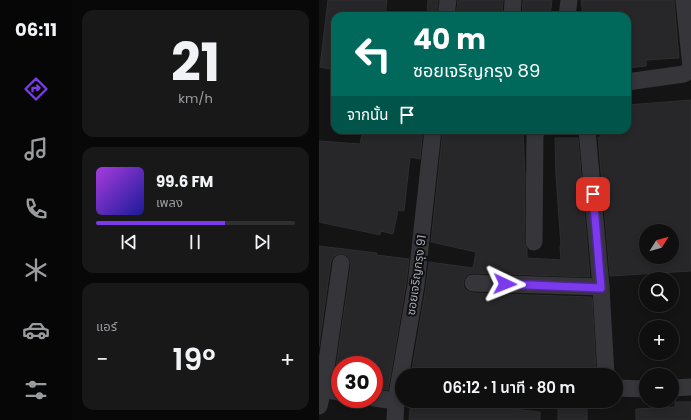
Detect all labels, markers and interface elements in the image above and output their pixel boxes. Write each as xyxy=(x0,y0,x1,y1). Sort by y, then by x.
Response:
text: 06:11 xyxy=(15,17,57,42)
text: 40 m xyxy=(413,20,486,59)
text: 21 xyxy=(171,26,220,99)
icon: left xyxy=(347,28,399,80)
text: ซอยเจริญกรุง 89 xyxy=(413,58,540,83)
icon: directions xyxy=(22,75,50,103)
text: km/h xyxy=(178,89,213,108)
text: จากนั้น xyxy=(347,104,388,125)
icon: arrive xyxy=(396,104,418,126)
icon: music xyxy=(22,135,50,163)
text: 99.6 FM xyxy=(156,171,213,192)
pin xyxy=(576,177,610,211)
icon: arrive xyxy=(582,183,604,205)
text: เพลง xyxy=(156,193,183,212)
icon: phone xyxy=(22,195,50,223)
north arrow xyxy=(639,224,679,264)
map controls xyxy=(639,224,679,408)
icon: previous xyxy=(118,231,140,253)
icon: pause xyxy=(184,231,206,253)
icon: next xyxy=(251,231,273,253)
street label: ซอยเจริญกรุง 91 xyxy=(402,234,430,316)
icon: climate xyxy=(22,256,50,284)
position arrow xyxy=(484,263,526,305)
button: search xyxy=(639,272,679,312)
icon: car xyxy=(22,316,50,344)
text: แอร์ xyxy=(96,317,117,336)
button: + xyxy=(639,320,679,360)
text: 19° xyxy=(173,338,216,381)
text: − xyxy=(96,344,108,375)
text: + xyxy=(280,344,295,375)
speed limit sign: 30 xyxy=(331,356,383,408)
button: − xyxy=(639,368,679,408)
icon: filters xyxy=(22,376,50,404)
text: 06:12 · 1 นาที · 80 m xyxy=(443,377,575,398)

